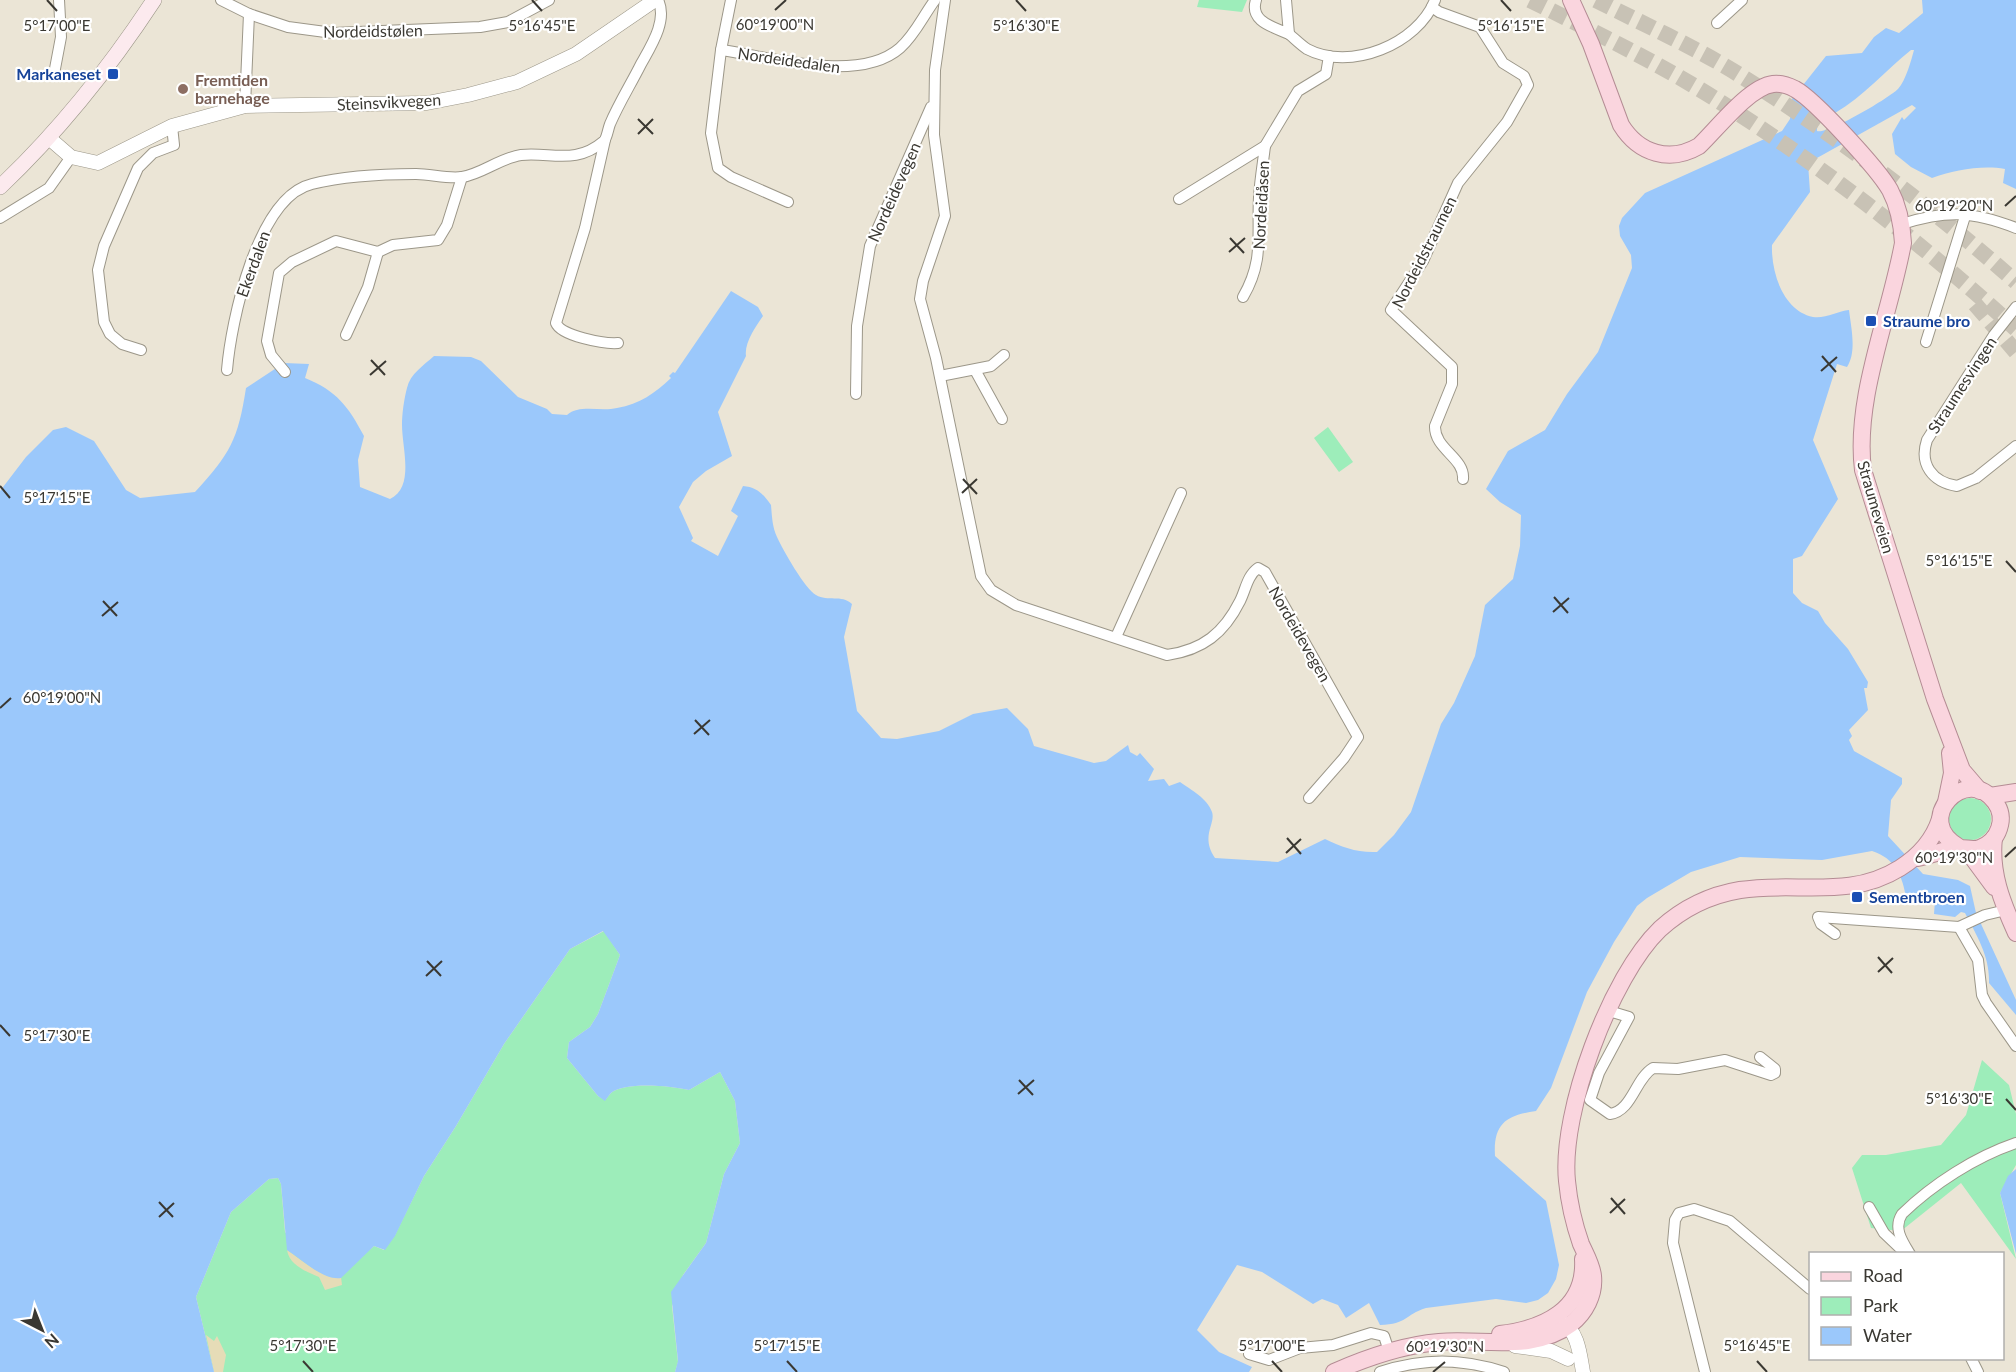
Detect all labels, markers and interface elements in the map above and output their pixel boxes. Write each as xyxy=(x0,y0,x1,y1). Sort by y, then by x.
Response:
text: 60°19'00"N xyxy=(736,15,814,33)
text: 5°17'00"E xyxy=(24,16,91,34)
text: 5°16'45"E xyxy=(509,16,576,34)
text: 5°16'30"E xyxy=(993,16,1060,34)
text: 5°16'15"E xyxy=(1478,16,1545,34)
street label: Nordeidstølen xyxy=(323,20,423,41)
street label: Nordeidedalen xyxy=(737,43,842,76)
place label: Markaneset xyxy=(16,64,101,83)
marker: Markaneset xyxy=(106,67,120,81)
place label: Fremtiden barnehage xyxy=(195,70,270,107)
marker: Fremtiden barnehage xyxy=(176,82,190,96)
street label: Steinsvikvegen xyxy=(336,89,442,114)
street label: Nordeidevegen xyxy=(863,139,924,245)
street label: Nordeidåsen xyxy=(1249,160,1272,250)
street label: Nordeidstraumen xyxy=(1387,193,1460,311)
text: 60°19'20"N xyxy=(1915,196,1993,214)
street label: Ekerdalen xyxy=(232,228,273,299)
place label: Straume bro xyxy=(1883,311,1970,330)
marker: Straume bro xyxy=(1864,314,1878,328)
street label: Straumesvingen xyxy=(1923,333,2000,437)
street label: Straumeveien xyxy=(1854,458,1899,556)
text: 5°17'15"E xyxy=(24,488,91,506)
text: 5°16'15"E xyxy=(1926,551,1993,569)
street label: Nordeidevegen xyxy=(1265,583,1335,685)
text: 60°19'00"N xyxy=(23,688,101,706)
text: 60°19'30"N xyxy=(1915,848,1993,866)
place label: Sementbroen xyxy=(1869,887,1965,906)
marker: Sementbroen xyxy=(1850,890,1864,904)
text: 5°17'30"E xyxy=(24,1026,91,1044)
text: 5°16'30"E xyxy=(1926,1089,1993,1107)
legend xyxy=(1809,1252,2004,1360)
text: Road xyxy=(1863,1264,1903,1286)
text: Park xyxy=(1863,1294,1899,1316)
north arrow xyxy=(12,1300,72,1360)
text: Water xyxy=(1863,1324,1912,1346)
text: N xyxy=(41,1330,63,1353)
text: 5°17'30"E xyxy=(270,1336,337,1354)
text: 5°17'15"E xyxy=(754,1336,821,1354)
text: 5°17'00"E xyxy=(1239,1336,1306,1354)
text: 5°16'45"E xyxy=(1724,1336,1791,1354)
text: 60°19'30"N xyxy=(1406,1337,1484,1355)

